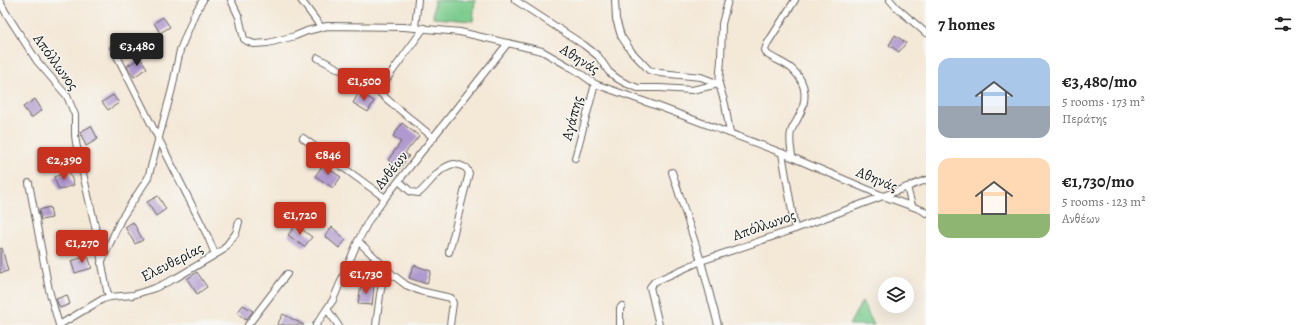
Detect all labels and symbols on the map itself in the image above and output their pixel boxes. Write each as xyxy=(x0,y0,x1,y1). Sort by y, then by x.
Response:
street label: Απόλλωνος xyxy=(28,29,83,94)
pin: €3,480 xyxy=(104,33,170,67)
street label: Αθηνάς xyxy=(556,39,604,79)
pin: €1,500 xyxy=(331,68,397,102)
street label: Αγάπης xyxy=(556,93,588,143)
pin: €846 xyxy=(304,142,352,176)
pin: €2,390 xyxy=(31,147,97,181)
street label: Ανθέων xyxy=(369,147,413,194)
street label: Αθηνάς xyxy=(852,161,901,196)
pin: €1,720 xyxy=(267,202,333,236)
street label: Απόλλωνος xyxy=(729,205,798,245)
pin: €1,270 xyxy=(49,230,115,264)
street label: Ελευθερίας xyxy=(138,238,206,286)
pin: €1,730 xyxy=(333,261,399,295)

